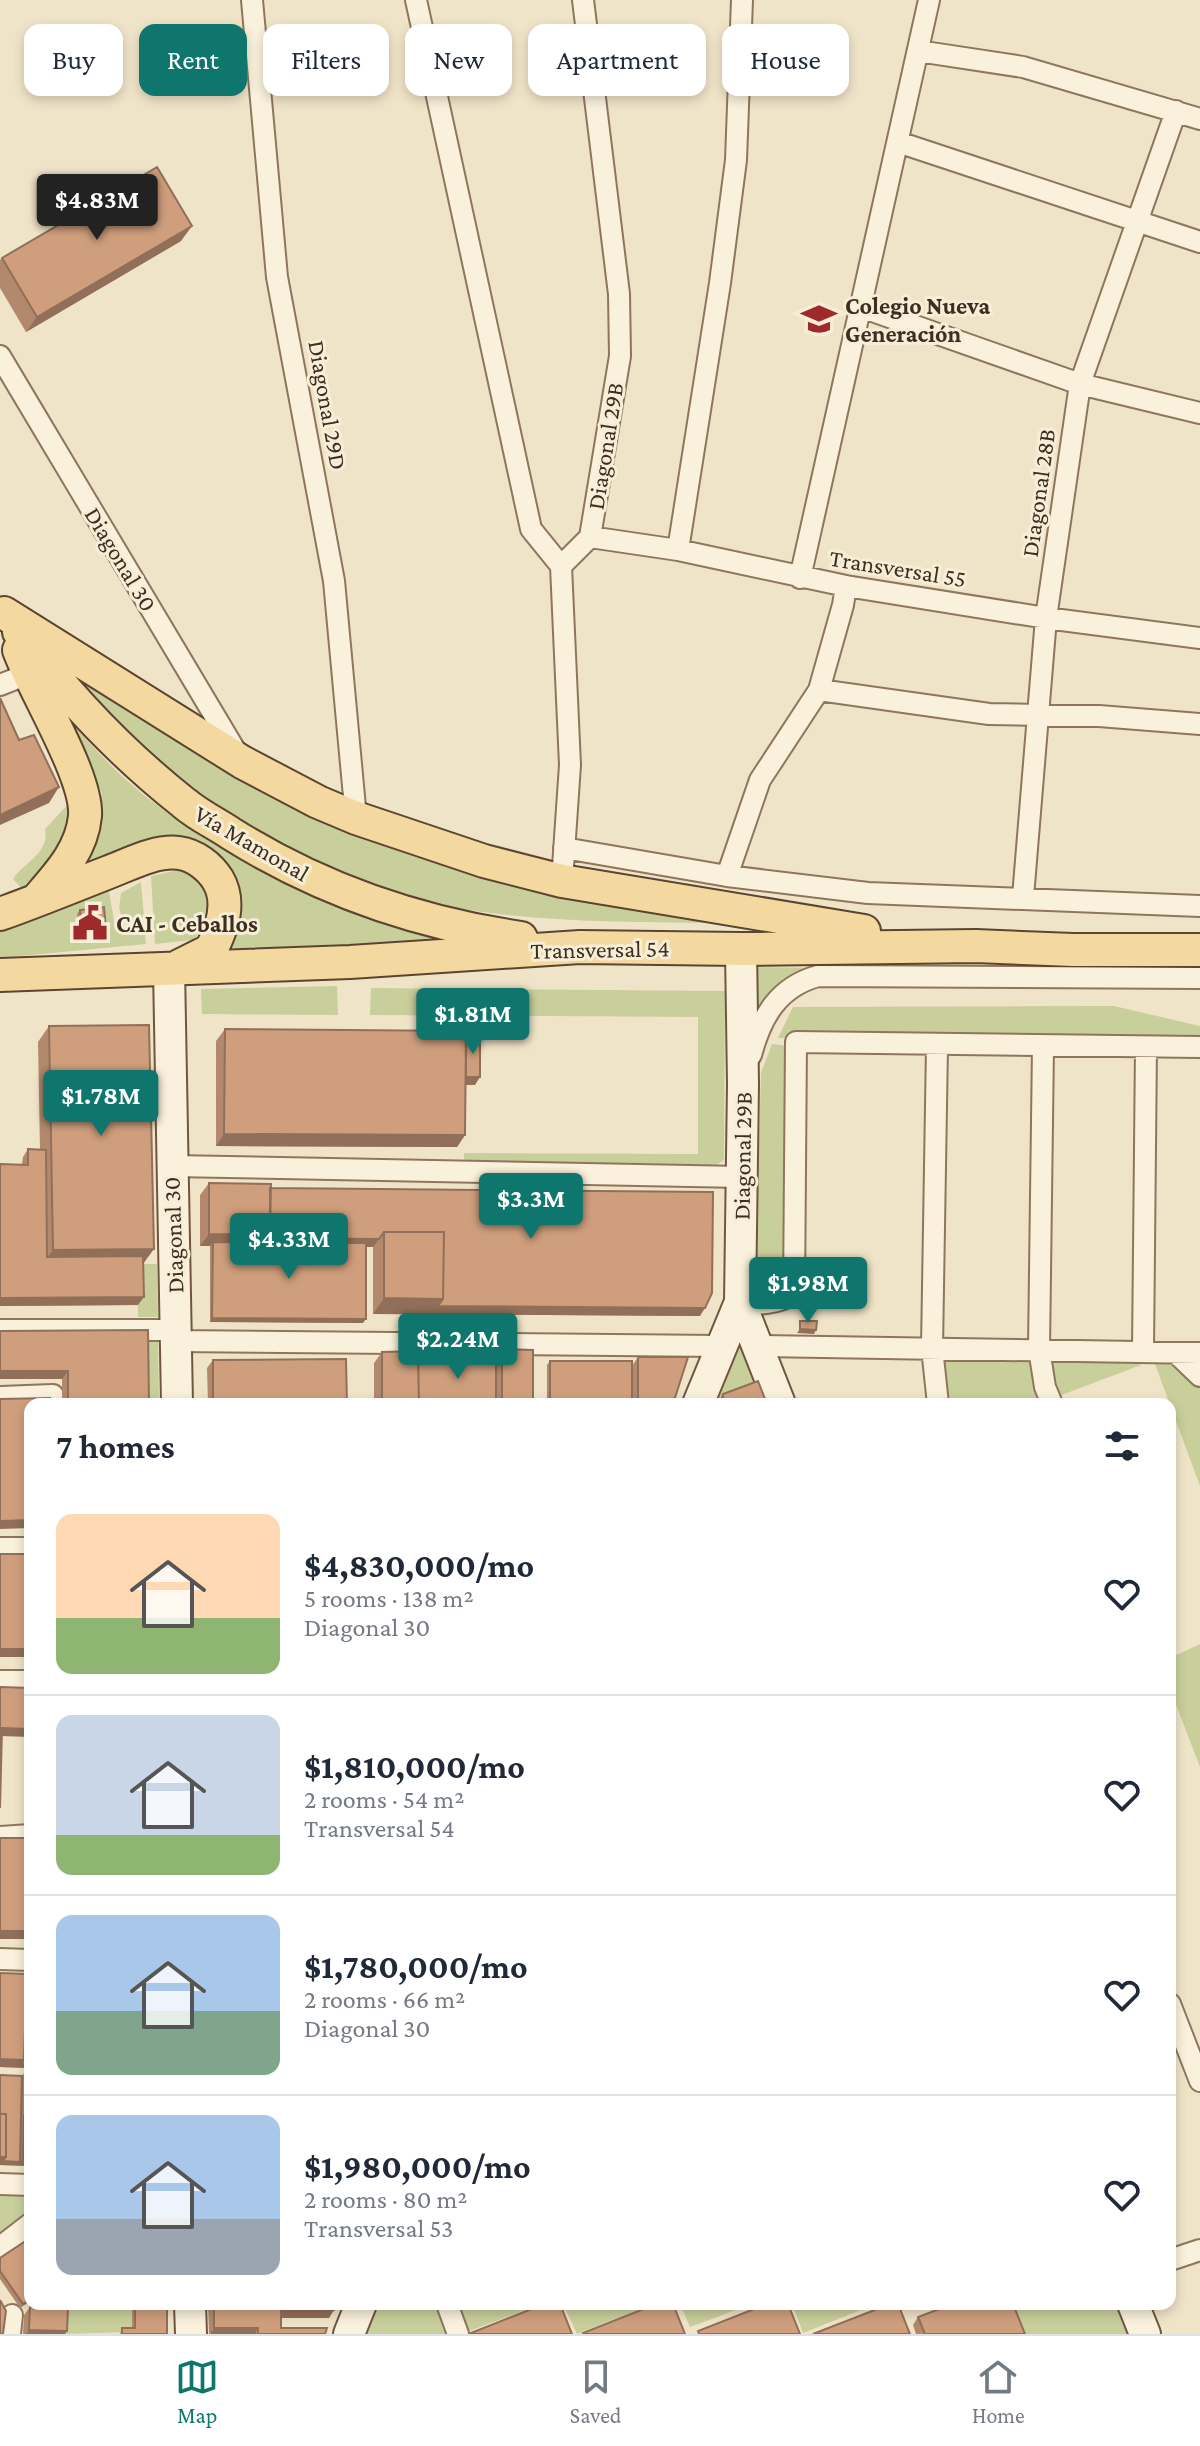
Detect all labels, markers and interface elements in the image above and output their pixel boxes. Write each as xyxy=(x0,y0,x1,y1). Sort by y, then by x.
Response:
chip: Buy xyxy=(24,24,123,96)
chip: Rent xyxy=(139,24,247,96)
chip: Filters xyxy=(263,24,389,96)
chip: New xyxy=(405,24,512,96)
chip: Apartment xyxy=(528,24,706,96)
chip: House xyxy=(722,24,849,96)
pin: $4.83M xyxy=(32,174,162,242)
text: $4.83M xyxy=(55,185,139,214)
place label: Colegio Nueva Generación xyxy=(845,292,991,347)
school or university icon: Colegio Nueva Generación xyxy=(800,300,838,338)
street label: Diagonal 29D xyxy=(303,338,353,472)
street label: Diagonal 29B xyxy=(582,381,628,511)
street label: Diagonal 28B xyxy=(1016,427,1060,559)
street label: Diagonal 30 xyxy=(79,502,163,616)
street label: Transversal 55 xyxy=(828,544,968,592)
street label: Vía Mamonal xyxy=(190,799,314,887)
public building icon: CAI - Ceballos xyxy=(71,904,109,942)
place label: CAI - Ceballos xyxy=(116,910,258,937)
street label: Transversal 54 xyxy=(530,934,670,964)
pin: $1.81M xyxy=(408,988,538,1056)
text: $1.81M xyxy=(434,999,512,1028)
pin: $1.78M xyxy=(36,1070,166,1138)
text: $1.78M xyxy=(61,1081,141,1110)
street label: Diagonal 29B xyxy=(727,1092,757,1220)
pin: $3.3M xyxy=(475,1173,587,1241)
street label: Diagonal 30 xyxy=(157,1176,189,1294)
text: $3.3M xyxy=(497,1184,565,1213)
pin: $4.33M xyxy=(224,1213,354,1281)
text: $4.33M xyxy=(248,1224,330,1253)
pin: $1.98M xyxy=(743,1257,873,1325)
text: $1.98M xyxy=(767,1268,849,1297)
pin: $2.24M xyxy=(393,1313,523,1381)
text: $2.24M xyxy=(416,1324,500,1353)
icon: filters xyxy=(1100,1424,1144,1468)
text: 7 homes xyxy=(56,1428,175,1465)
icon: home xyxy=(120,1546,216,1642)
text: $4,830,000/mo xyxy=(304,1547,534,1584)
icon: heart xyxy=(1100,1572,1144,1616)
text: 5 rooms · 138 m² xyxy=(304,1584,474,1613)
text: Diagonal 30 xyxy=(304,1613,430,1642)
icon: home xyxy=(120,1747,216,1843)
text: $1,810,000/mo xyxy=(304,1748,525,1785)
icon: heart xyxy=(1100,1773,1144,1817)
text: 2 rooms · 54 m² xyxy=(304,1785,464,1814)
text: Transversal 54 xyxy=(304,1814,455,1843)
icon: home xyxy=(120,1947,216,2043)
text: $1,780,000/mo xyxy=(304,1948,528,1985)
icon: heart xyxy=(1100,1973,1144,2017)
text: 2 rooms · 66 m² xyxy=(304,1985,465,2014)
text: Diagonal 30 xyxy=(304,2014,430,2043)
icon: home xyxy=(120,2147,216,2243)
text: $1,980,000/mo xyxy=(304,2148,531,2185)
icon: heart xyxy=(1100,2173,1144,2217)
text: 2 rooms · 80 m² xyxy=(304,2185,467,2214)
text: Transversal 53 xyxy=(304,2214,453,2243)
tab: Map xyxy=(175,2355,219,2428)
tab: Saved xyxy=(570,2355,621,2428)
tab: Home xyxy=(972,2355,1025,2428)

